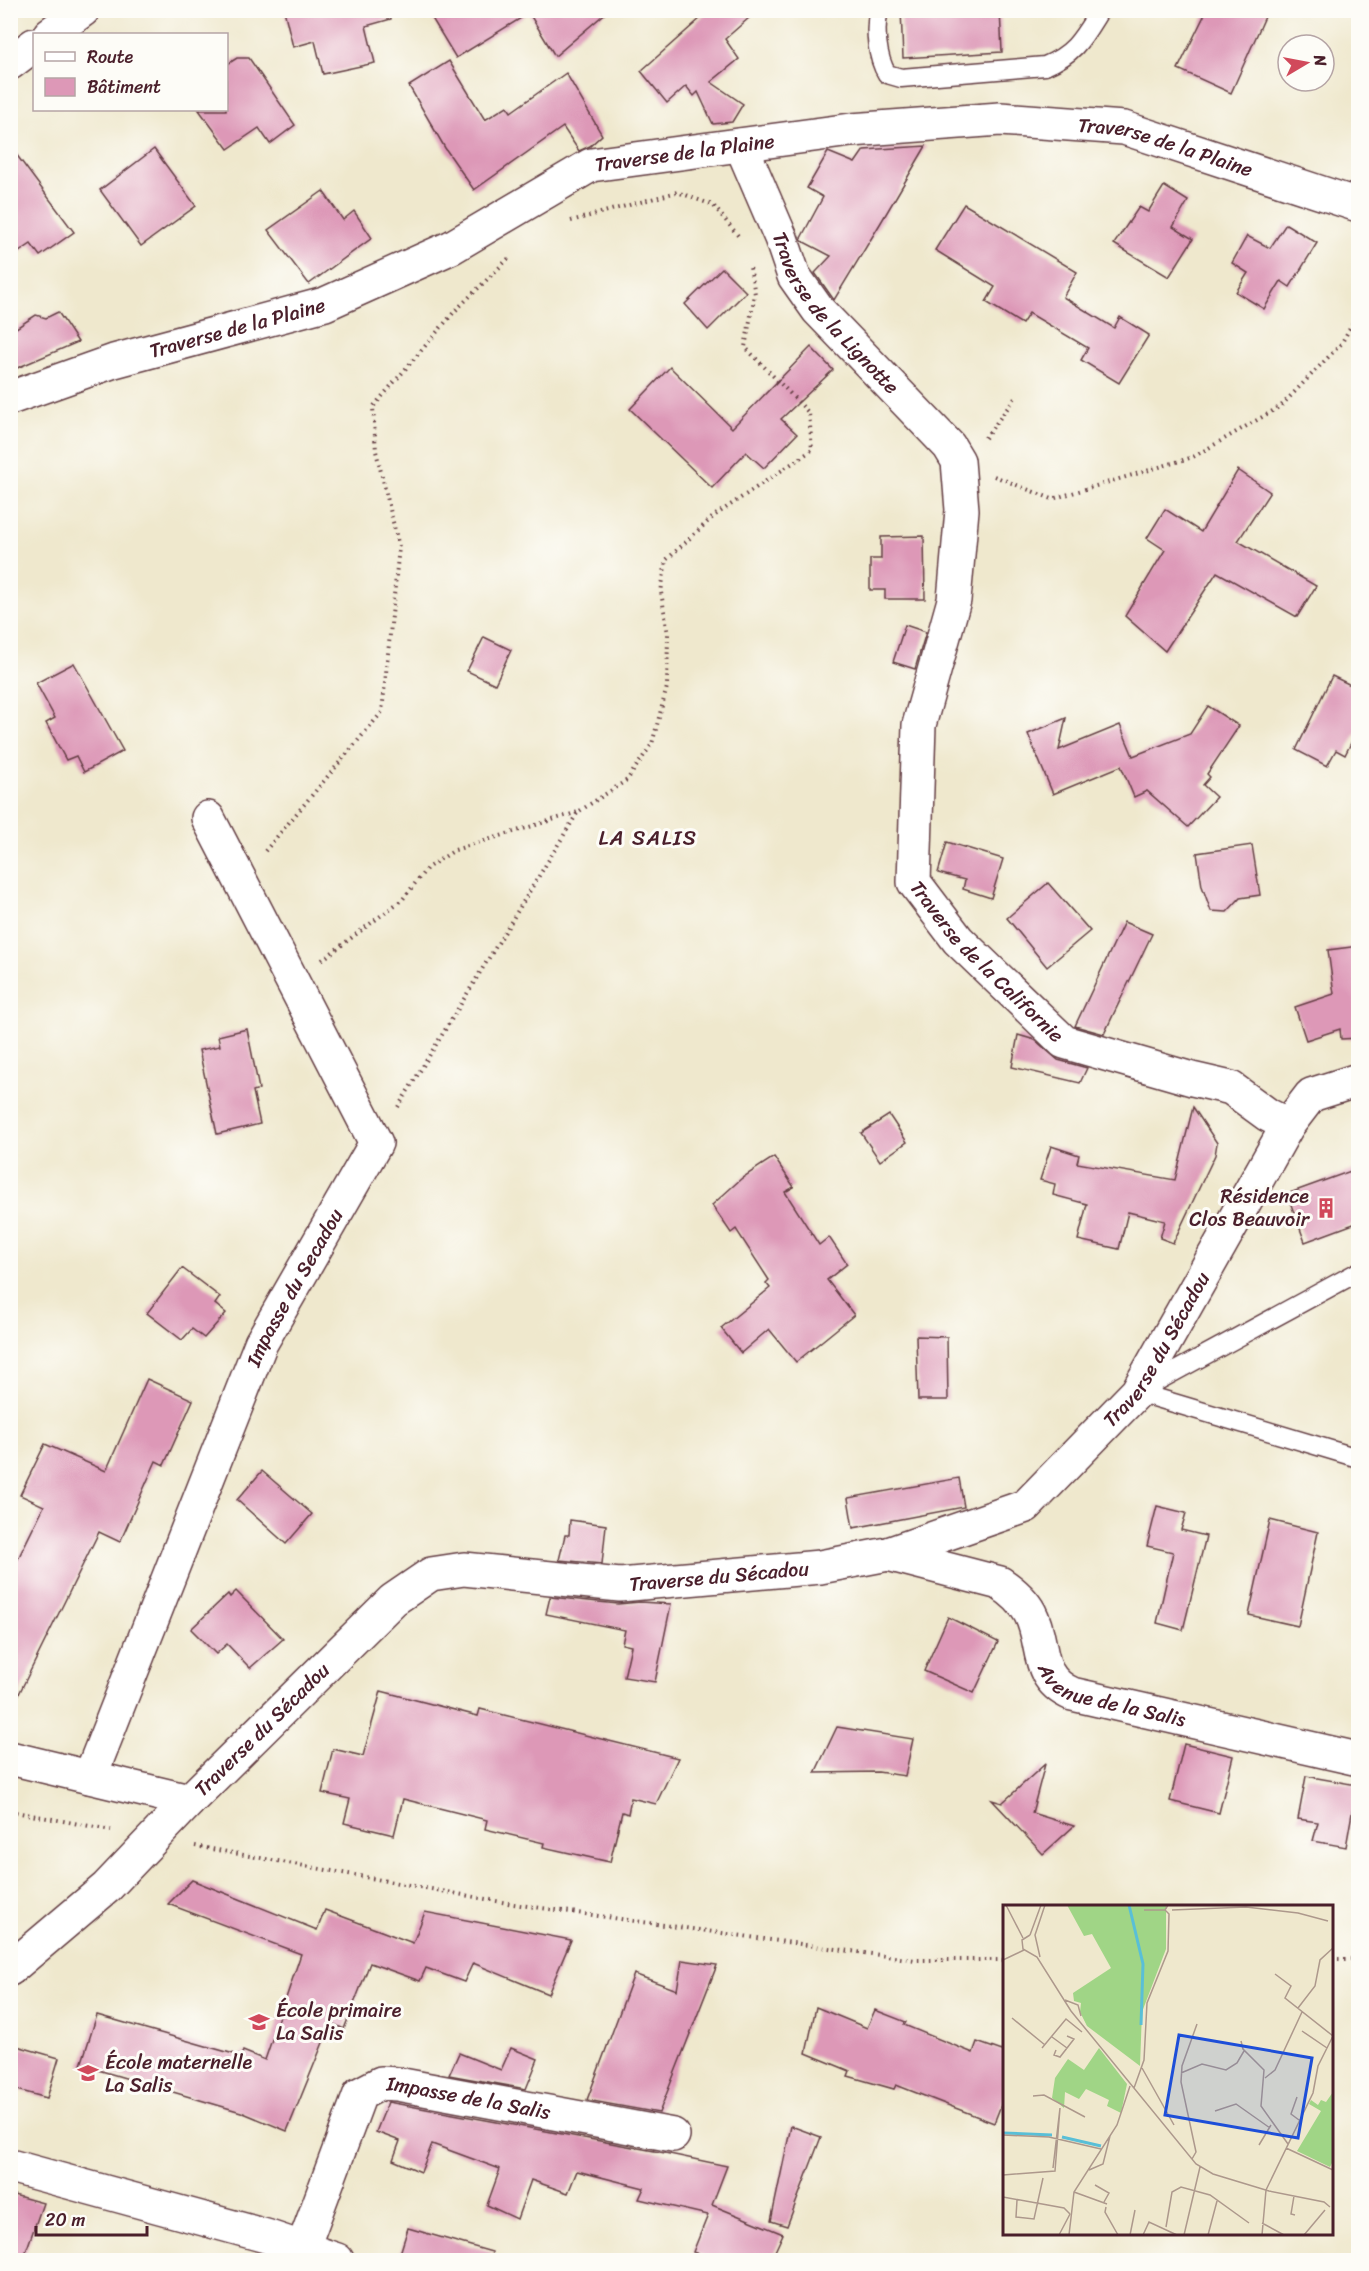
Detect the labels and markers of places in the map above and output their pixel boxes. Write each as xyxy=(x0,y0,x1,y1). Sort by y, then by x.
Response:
place label: Résidence Clos Beauvoir xyxy=(1189,1179,1311,1237)
building icon: Résidence Clos Beauvoir xyxy=(1314,1196,1338,1220)
place label: École primaire La Salis xyxy=(276,1993,402,2051)
school or university icon: École primaire La Salis xyxy=(247,2010,271,2034)
place label: École maternelle La Salis xyxy=(105,2045,253,2103)
school or university icon: École maternelle La Salis xyxy=(76,2061,100,2085)

